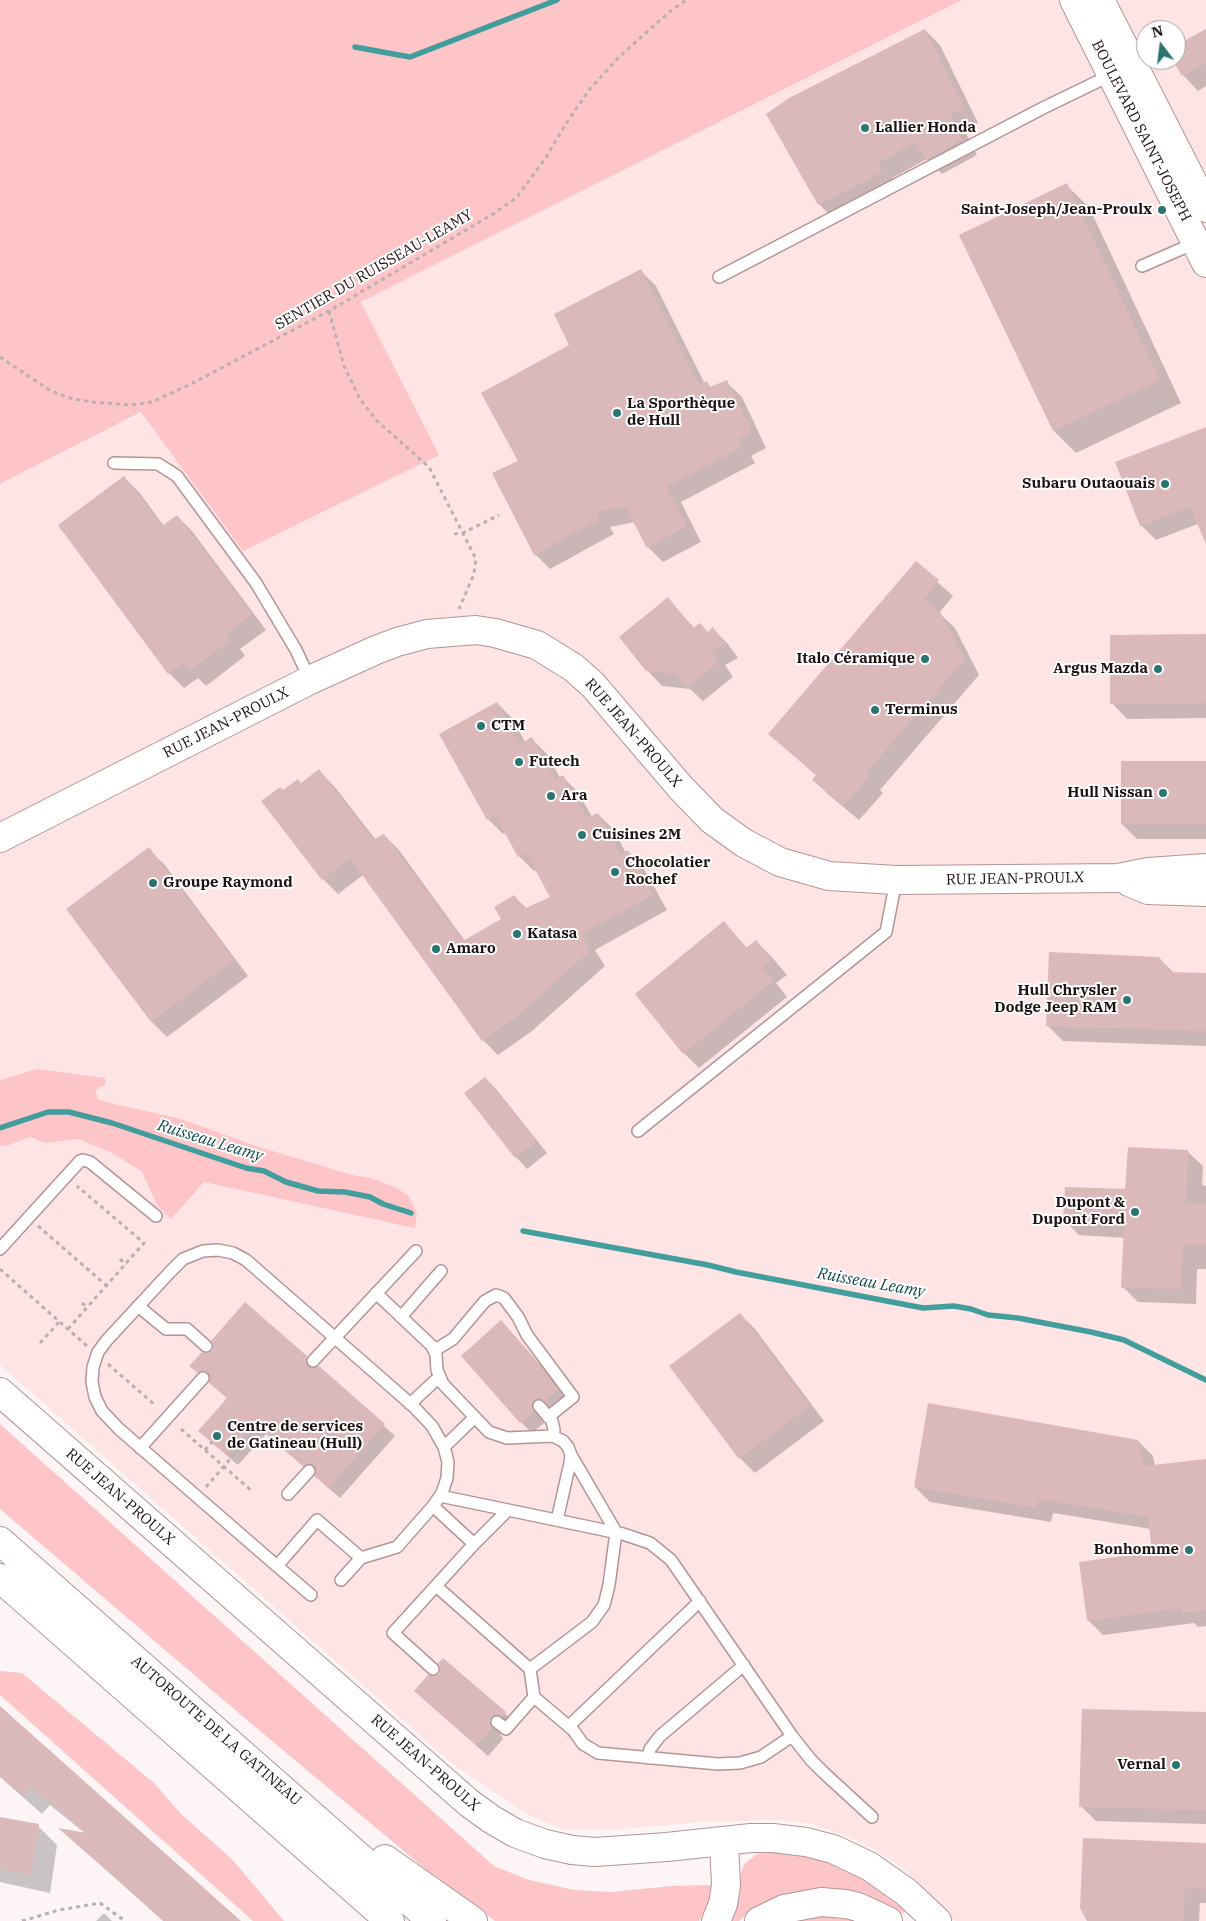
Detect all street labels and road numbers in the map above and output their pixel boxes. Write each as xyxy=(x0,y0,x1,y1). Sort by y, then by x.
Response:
street label: BOULEVARD SAINT-JOSEPH xyxy=(1087,37,1195,225)
street label: SENTIER DU RUISSEAU-LEAMY xyxy=(272,206,476,334)
street label: RUE JEAN-PROULX xyxy=(581,675,685,791)
street label: RUE JEAN-PROULX xyxy=(160,684,292,762)
street label: RUE JEAN-PROULX xyxy=(946,869,1084,889)
street label: RUE JEAN-PROULX xyxy=(62,1445,178,1549)
street label: AUTOROUTE DE LA GATINEAU xyxy=(127,1652,305,1810)
street label: RUE JEAN-PROULX xyxy=(367,1711,483,1815)

